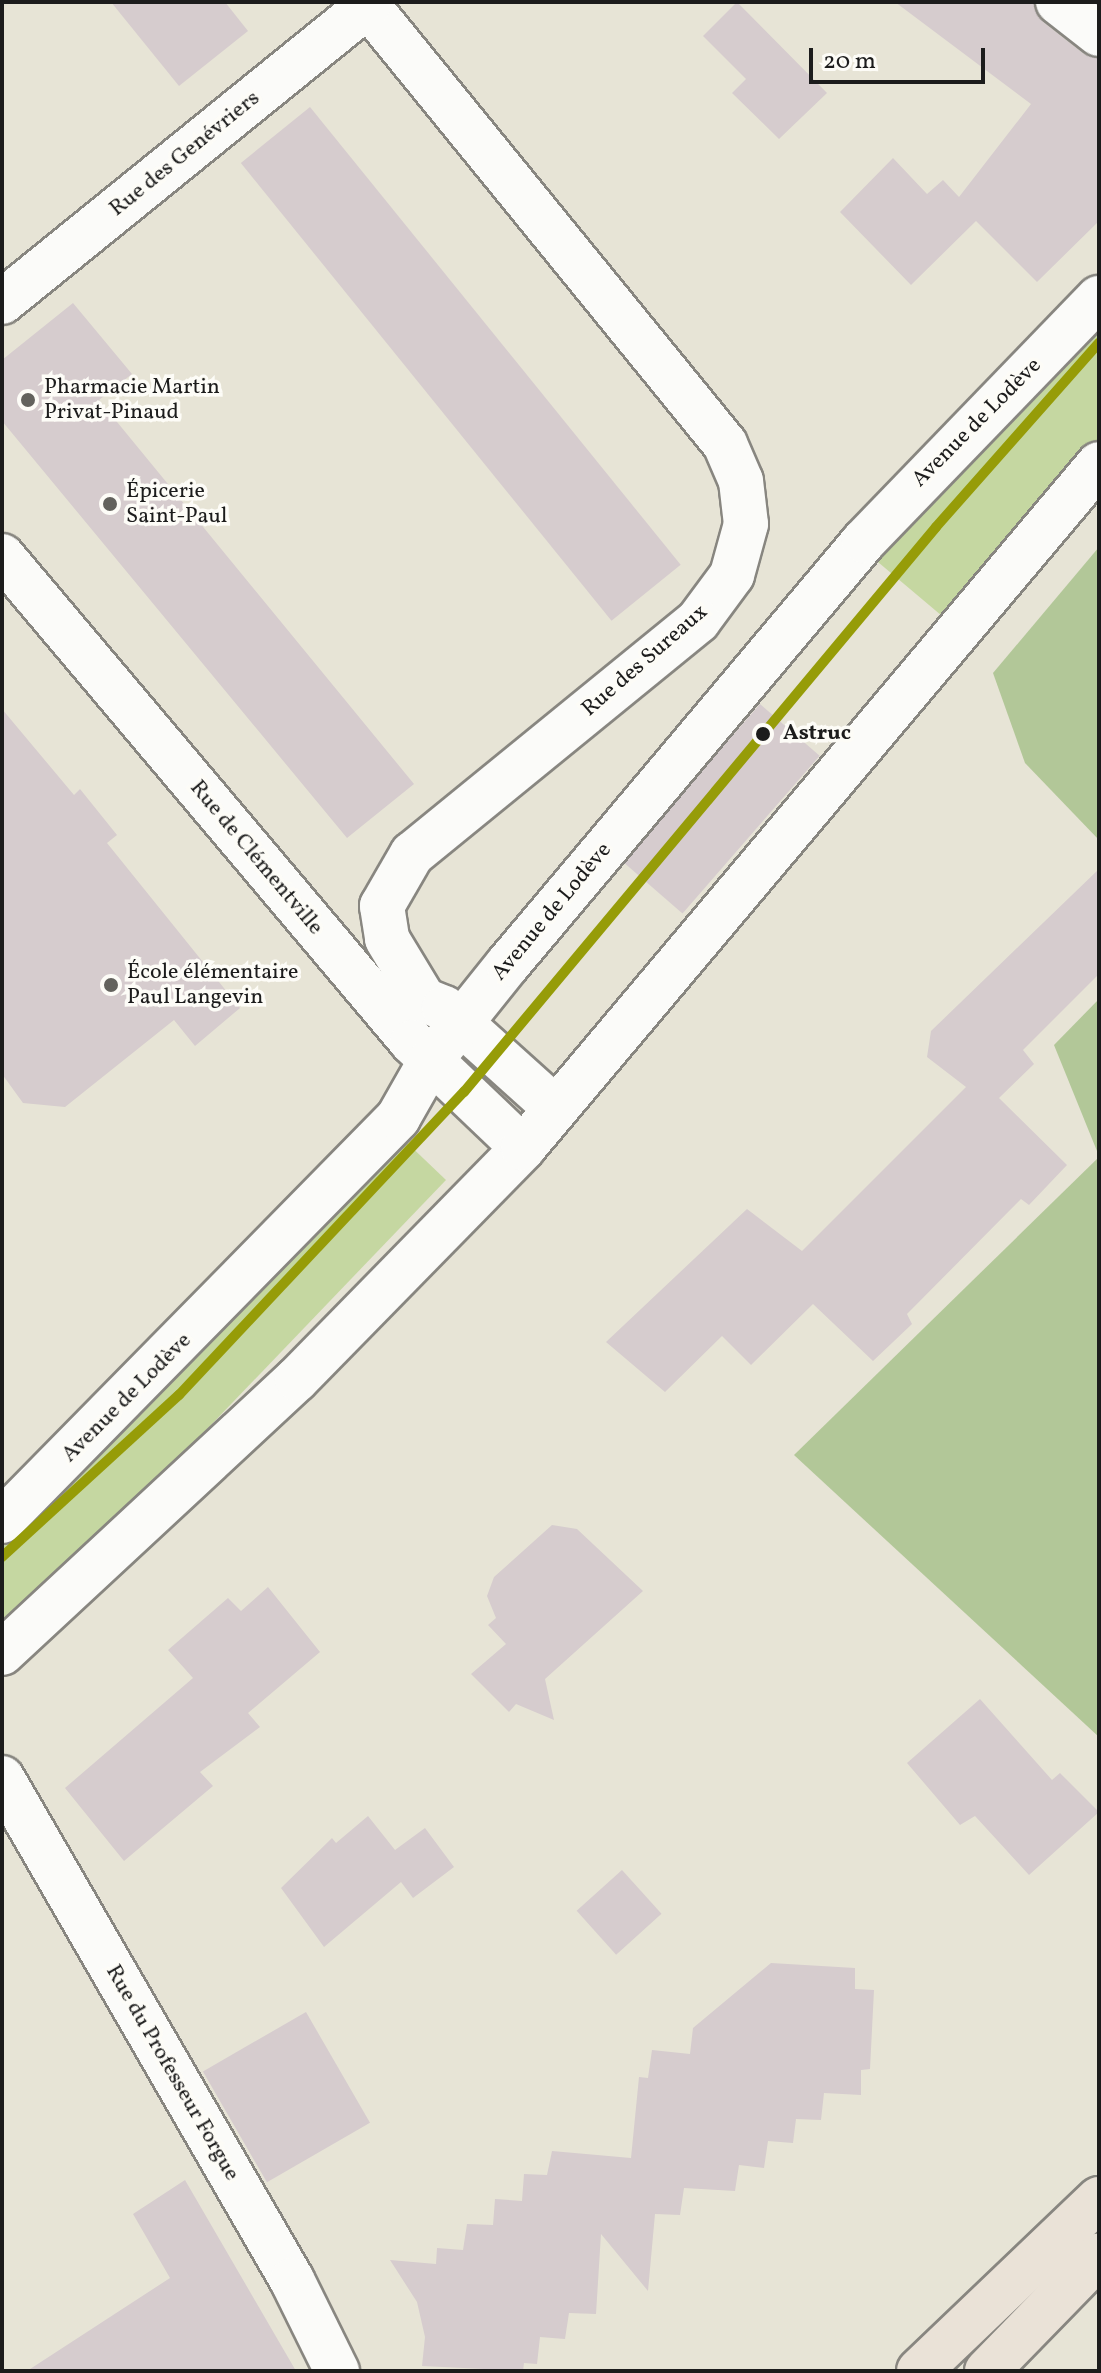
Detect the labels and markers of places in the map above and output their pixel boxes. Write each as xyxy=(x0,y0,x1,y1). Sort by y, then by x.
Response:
place label: Pharmacie Martin Privat-Pinaud xyxy=(44,374,220,426)
marker: Pharmacie Martin Privat-Pinaud xyxy=(19,391,37,409)
place label: Épicerie Saint-Paul xyxy=(126,478,227,530)
marker: Épicerie Saint-Paul xyxy=(101,495,119,513)
marker: Astruc xyxy=(750,721,776,747)
place label: Astruc xyxy=(783,721,851,747)
place label: École élémentaire Paul Langevin xyxy=(127,959,298,1010)
marker: École élémentaire Paul Langevin xyxy=(102,976,120,994)

